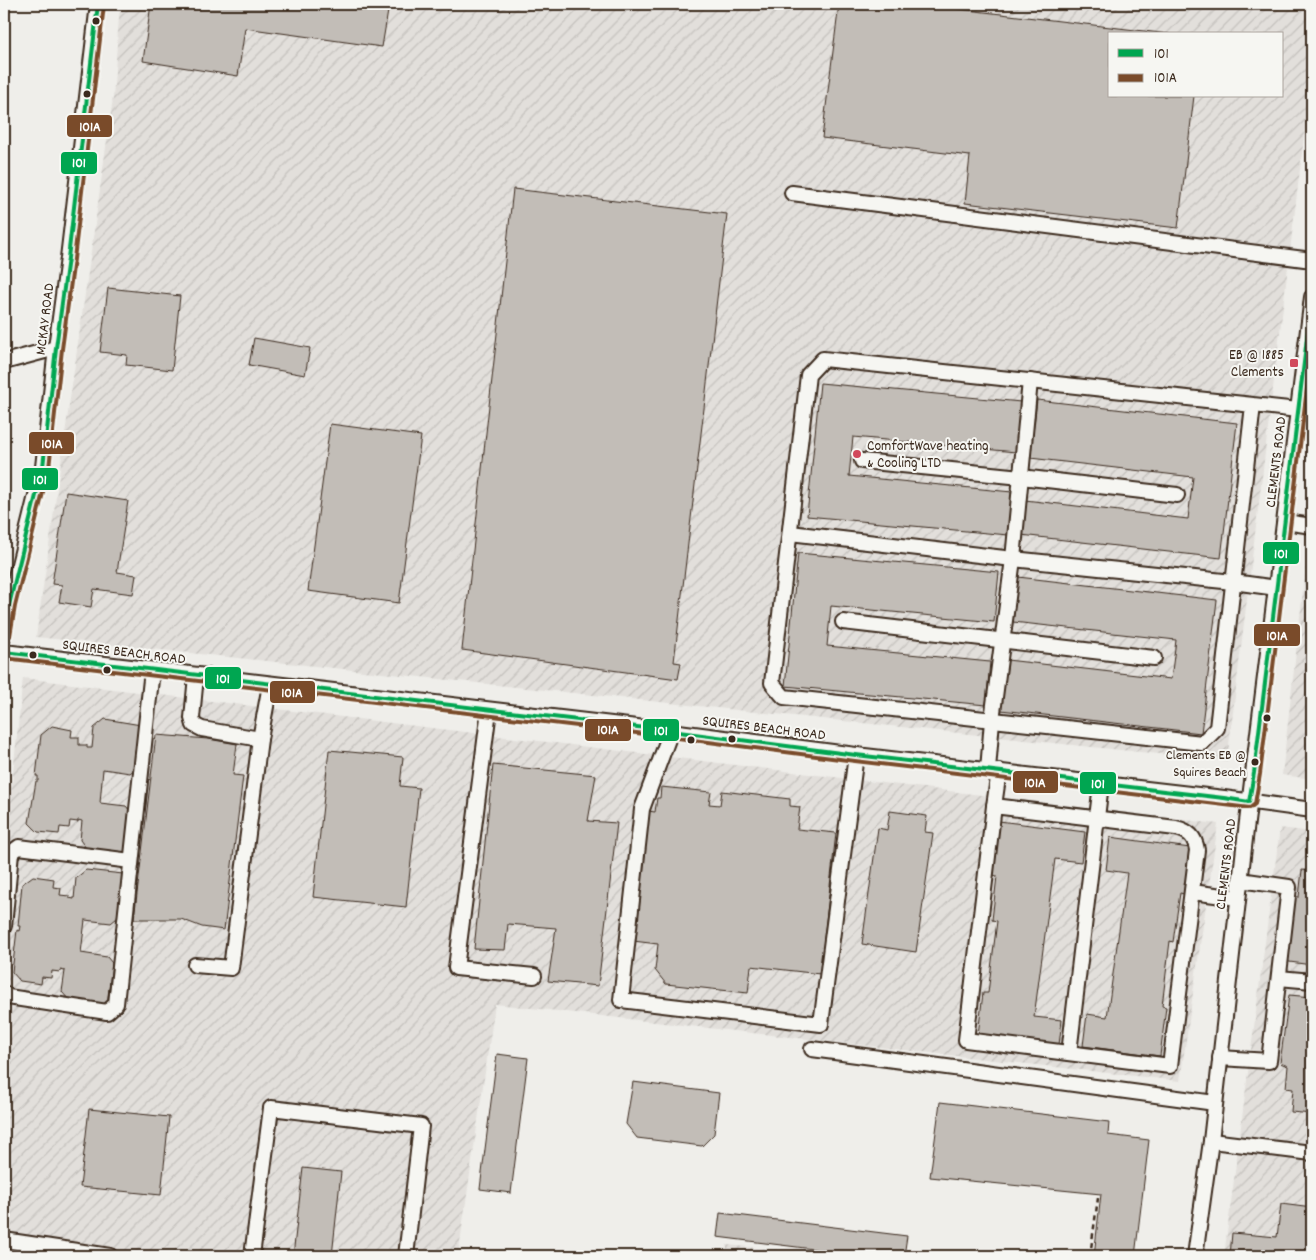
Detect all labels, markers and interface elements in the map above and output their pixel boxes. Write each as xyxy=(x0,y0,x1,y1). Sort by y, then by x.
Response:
unlabelled marker xyxy=(91,16,101,26)
legend xyxy=(1108,32,1284,98)
text: 101 xyxy=(1154,44,1169,66)
text: 101A xyxy=(1154,68,1177,90)
unlabelled marker xyxy=(82,89,92,99)
line badge: 101A xyxy=(66,114,113,138)
text: 101A xyxy=(79,118,101,138)
line badge: 101 xyxy=(60,151,98,175)
text: 101 xyxy=(72,154,86,174)
street label: MCKAY ROAD xyxy=(31,282,61,356)
place label: EB @ 1885 Clements xyxy=(1229,345,1284,384)
marker: EB @ 1885 Clements xyxy=(1288,357,1300,369)
street label: CLEMENTS ROAD xyxy=(1261,415,1293,509)
line badge: 101A xyxy=(28,431,75,455)
text: 101A xyxy=(41,435,63,455)
place label: ComfortWave heating & Cooling LTD xyxy=(867,436,989,475)
marker: ComfortWave heating & Cooling LTD xyxy=(851,448,863,460)
line badge: 101 xyxy=(21,467,59,491)
text: 101 xyxy=(33,471,47,491)
line badge: 101 xyxy=(1262,541,1300,565)
text: 101 xyxy=(1274,545,1288,565)
line badge: 101A xyxy=(1253,623,1301,647)
text: 101A xyxy=(1266,627,1288,647)
street label: SQUIRES BEACH ROAD xyxy=(61,635,187,671)
unlabelled marker xyxy=(28,650,38,660)
unlabelled marker xyxy=(102,665,112,675)
line badge: 101 xyxy=(204,666,242,690)
text: 101 xyxy=(216,670,230,690)
line badge: 101A xyxy=(269,680,316,704)
text: 101A xyxy=(281,684,303,704)
street label: SQUIRES BEACH ROAD xyxy=(701,711,827,747)
unlabelled marker xyxy=(1262,713,1272,723)
line badge: 101A xyxy=(584,718,632,742)
line badge: 101 xyxy=(642,718,680,742)
text: 101A xyxy=(597,721,619,741)
text: 101 xyxy=(654,722,668,742)
unlabelled marker xyxy=(727,734,737,744)
unlabelled marker xyxy=(686,735,696,745)
place label: Clements EB @ Squires Beach xyxy=(1166,746,1246,783)
marker: Clements EB @ Squires Beach xyxy=(1250,757,1260,767)
line badge: 101A xyxy=(1012,770,1059,794)
line badge: 101 xyxy=(1079,771,1117,795)
text: 101A xyxy=(1024,774,1046,794)
text: 101 xyxy=(1091,775,1105,795)
street label: CLEMENTS ROAD xyxy=(1211,817,1243,911)

